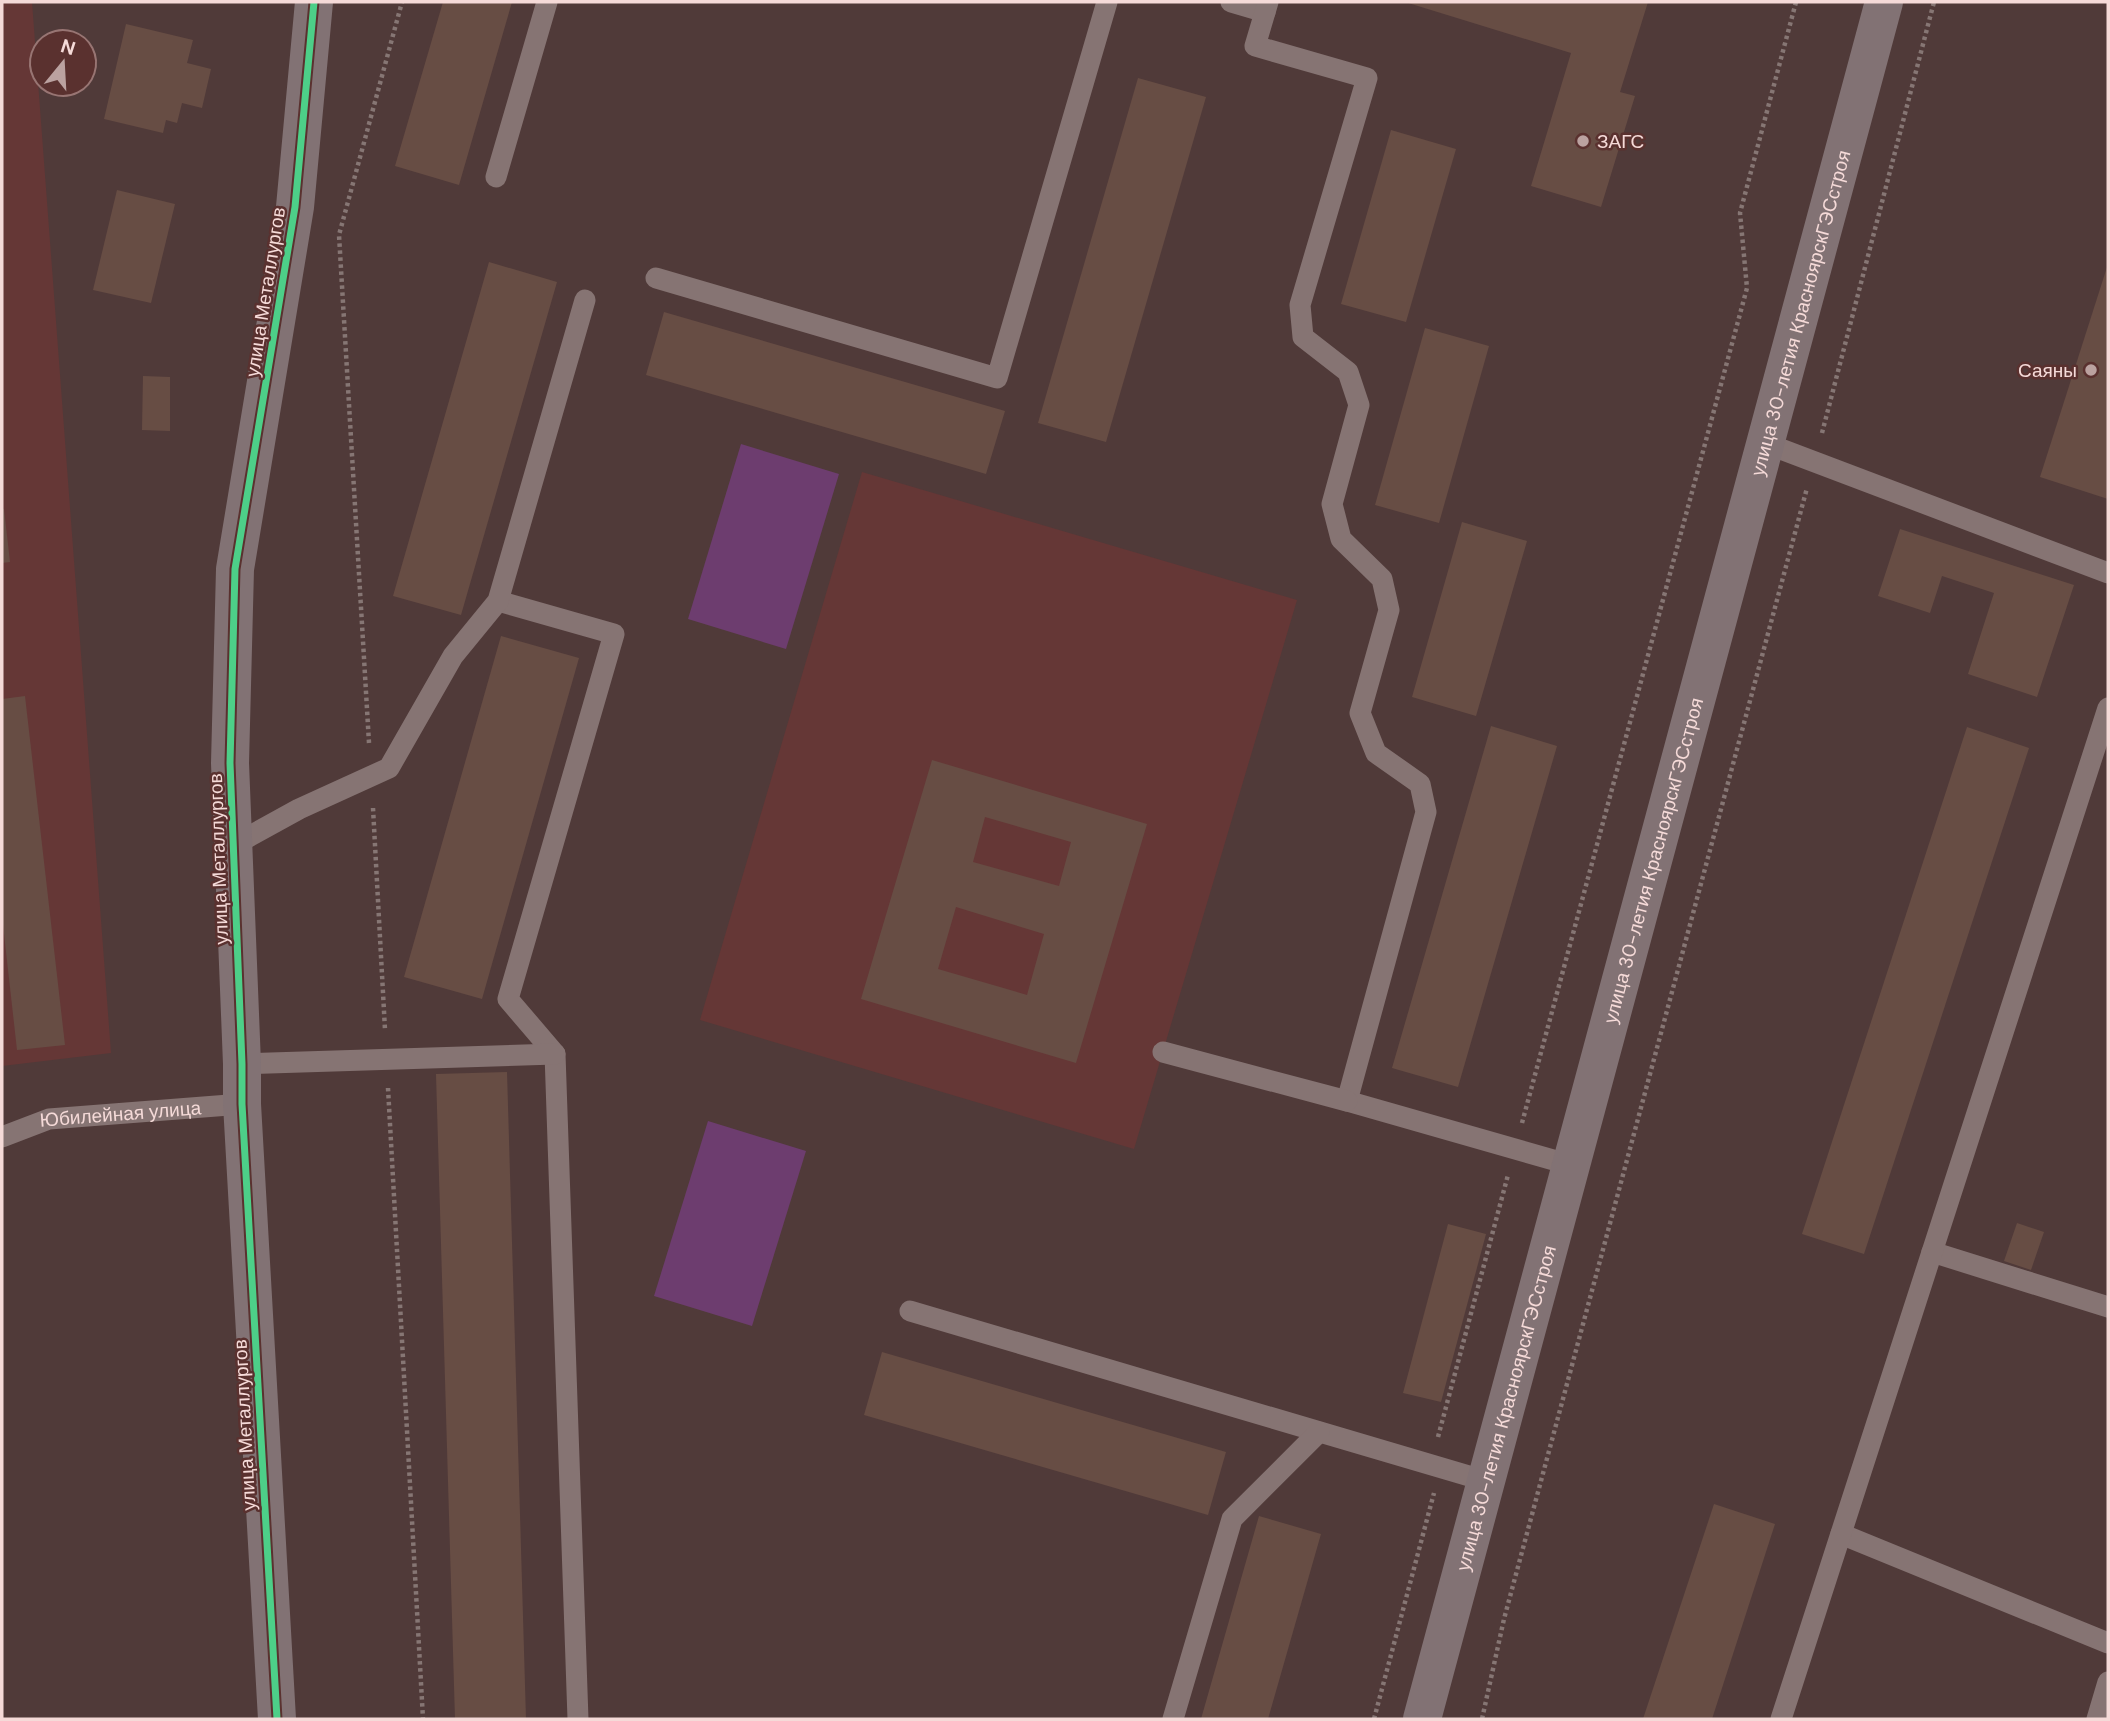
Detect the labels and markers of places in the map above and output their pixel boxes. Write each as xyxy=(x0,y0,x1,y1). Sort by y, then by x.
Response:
place label: ЗАГС xyxy=(1597,129,1644,154)
marker: ЗАГС xyxy=(1575,133,1591,149)
place label: Саяны xyxy=(2018,358,2077,383)
marker: Саяны xyxy=(2083,362,2099,378)

